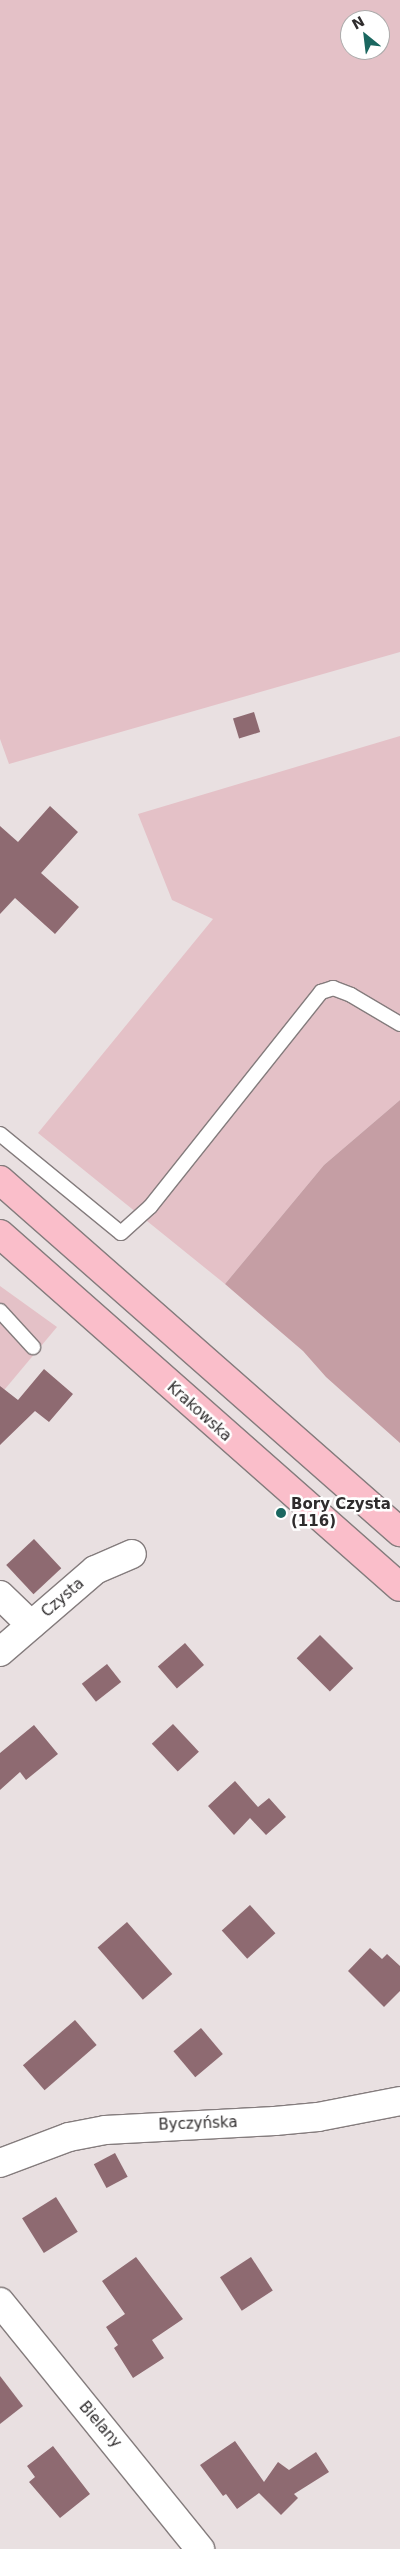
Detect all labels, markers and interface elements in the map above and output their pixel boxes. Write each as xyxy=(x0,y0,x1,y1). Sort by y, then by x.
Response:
north arrow xyxy=(340,10,390,60)
text: N xyxy=(349,13,367,33)
street label: Krakowska xyxy=(163,1378,235,1446)
place label: Bory Czysta (116) xyxy=(291,1495,391,1530)
marker: Bory Czysta (116) xyxy=(275,1507,287,1519)
street label: Czysta xyxy=(38,1575,88,1621)
street label: Byczyńska xyxy=(158,2114,238,2134)
street label: Bielany xyxy=(75,2398,125,2452)

